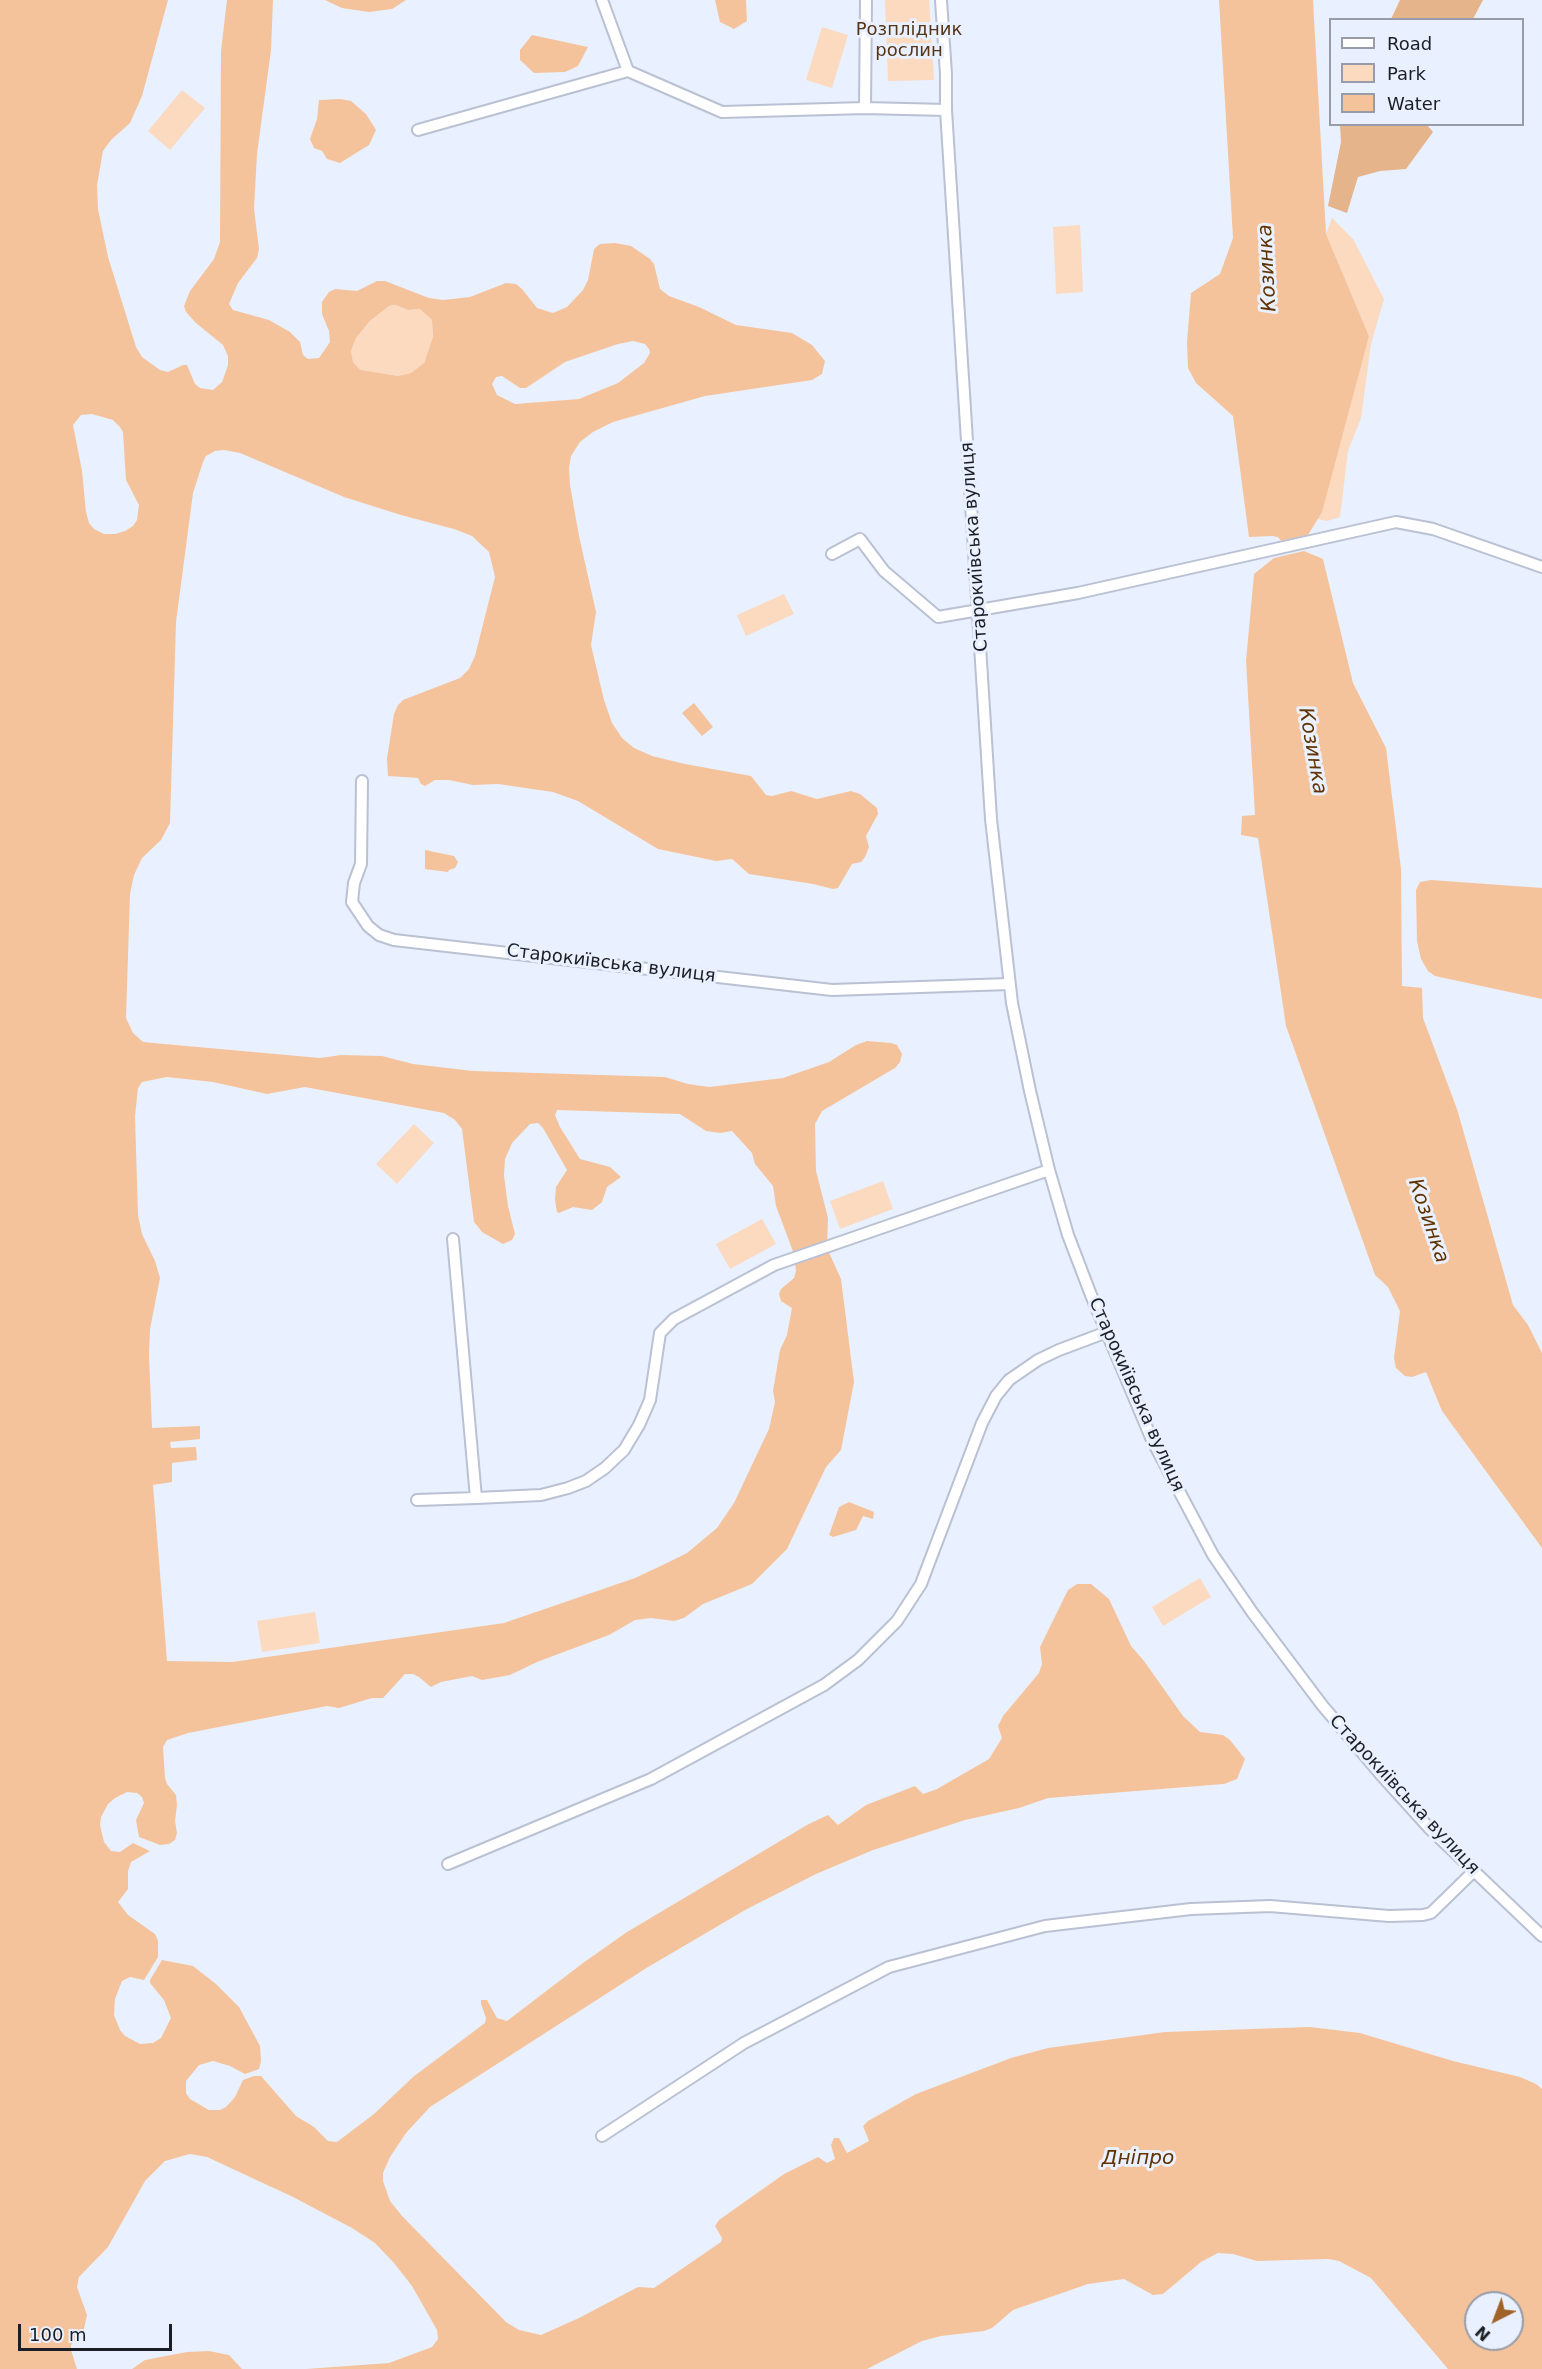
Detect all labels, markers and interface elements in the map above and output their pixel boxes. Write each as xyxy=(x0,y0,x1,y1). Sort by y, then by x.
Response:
legend xyxy=(1329,18,1524,126)
park label: Розплідник рослин xyxy=(856,19,962,62)
text: Road xyxy=(1387,33,1432,54)
text: Park xyxy=(1387,63,1426,84)
text: Water xyxy=(1387,93,1440,114)
water label: Козинка xyxy=(1254,224,1282,312)
street label: Старокиївська вулиця xyxy=(957,441,993,653)
water label: Козинка xyxy=(1293,706,1331,796)
street label: Старокиївська вулиця xyxy=(505,940,717,988)
water label: Козинка xyxy=(1402,1176,1454,1266)
street label: Старокиївська вулиця xyxy=(1083,1295,1189,1495)
street label: Старокиївська вулиця xyxy=(1324,1711,1484,1879)
water label: Дніпро xyxy=(1102,2147,1174,2171)
north arrow xyxy=(1464,2291,1524,2351)
scale bar xyxy=(21,2312,176,2350)
text: N xyxy=(1472,2322,1494,2345)
text: 100 m xyxy=(29,2324,87,2345)

